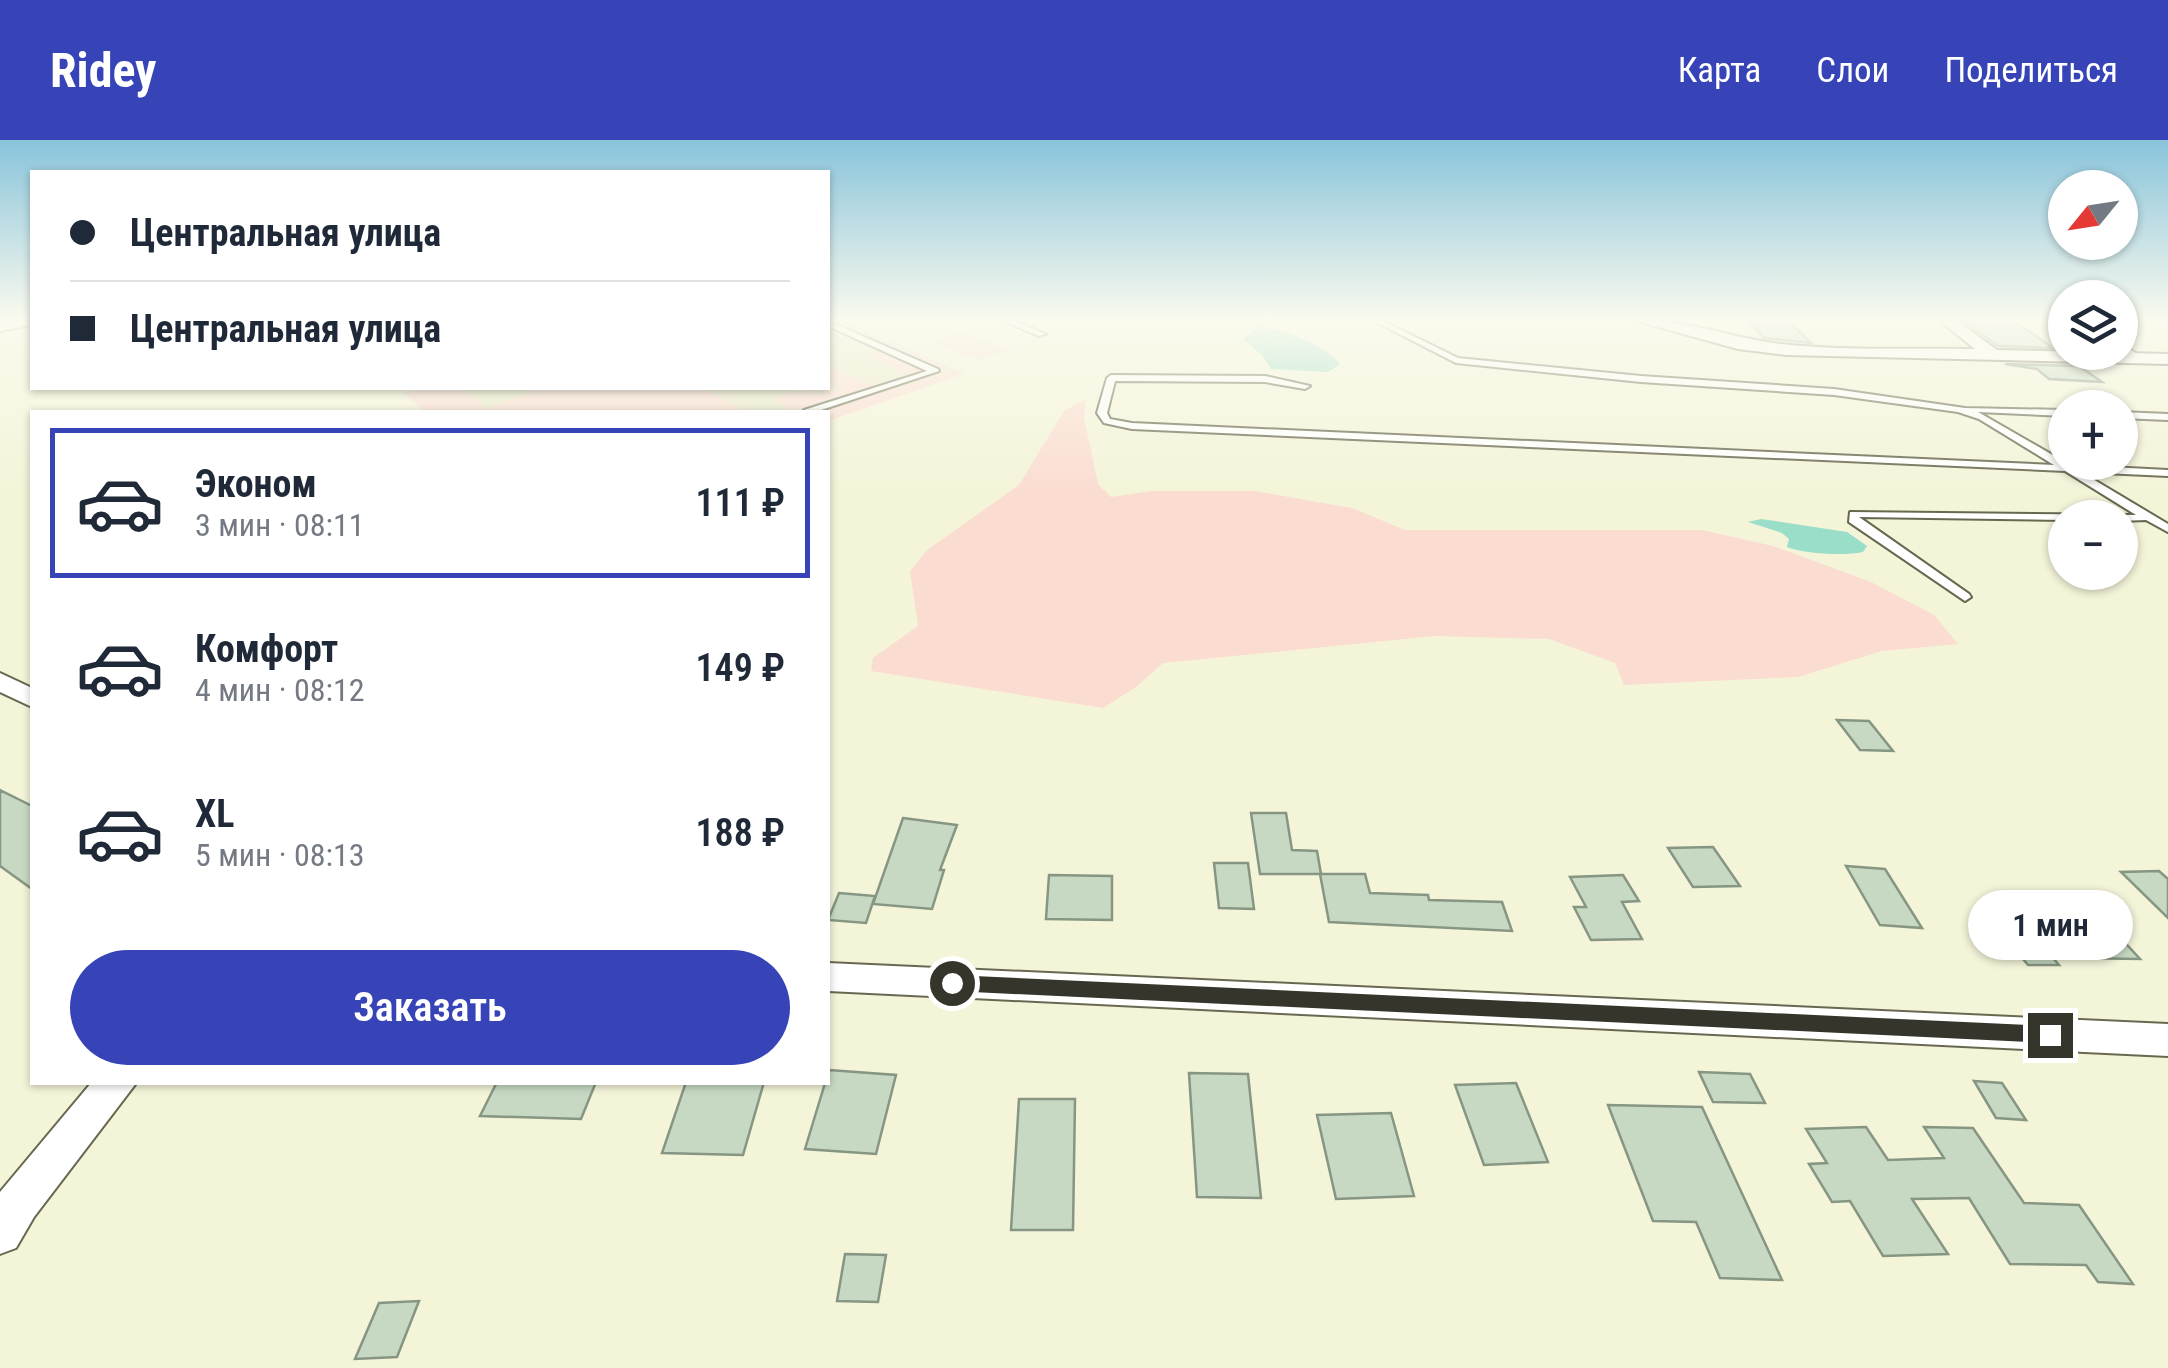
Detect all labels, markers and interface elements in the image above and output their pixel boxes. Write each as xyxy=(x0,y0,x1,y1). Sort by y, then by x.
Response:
text: Ridey xyxy=(50,42,156,99)
text: Карта xyxy=(1678,50,1761,91)
text: Слои xyxy=(1816,50,1889,91)
text: Поделиться xyxy=(1944,50,2118,91)
north arrow xyxy=(2048,170,2138,260)
map controls xyxy=(2048,170,2138,590)
text: Центральная улица xyxy=(130,211,441,255)
button: layers xyxy=(2048,280,2138,370)
text: Центральная улица xyxy=(130,307,441,351)
button: + xyxy=(2048,390,2138,480)
icon: car xyxy=(75,458,165,548)
text: Эконом xyxy=(195,462,317,506)
text: 111 ₽ xyxy=(695,481,785,525)
button: − xyxy=(2048,500,2138,590)
text: 3 мин · 08:11 xyxy=(195,506,365,544)
icon: car xyxy=(75,623,165,713)
text: Комфорт xyxy=(195,627,338,671)
text: 149 ₽ xyxy=(695,646,785,690)
text: 4 мин · 08:12 xyxy=(195,671,365,709)
icon: car xyxy=(75,788,165,878)
text: XL xyxy=(195,792,234,836)
text: 188 ₽ xyxy=(695,811,785,855)
text: 5 мин · 08:13 xyxy=(195,836,365,874)
callout: 1 мин xyxy=(1968,890,2132,960)
text: 1 мин xyxy=(2012,906,2089,944)
button: Заказать xyxy=(70,950,790,1065)
route start xyxy=(930,961,975,1006)
route end xyxy=(2028,1013,2073,1058)

